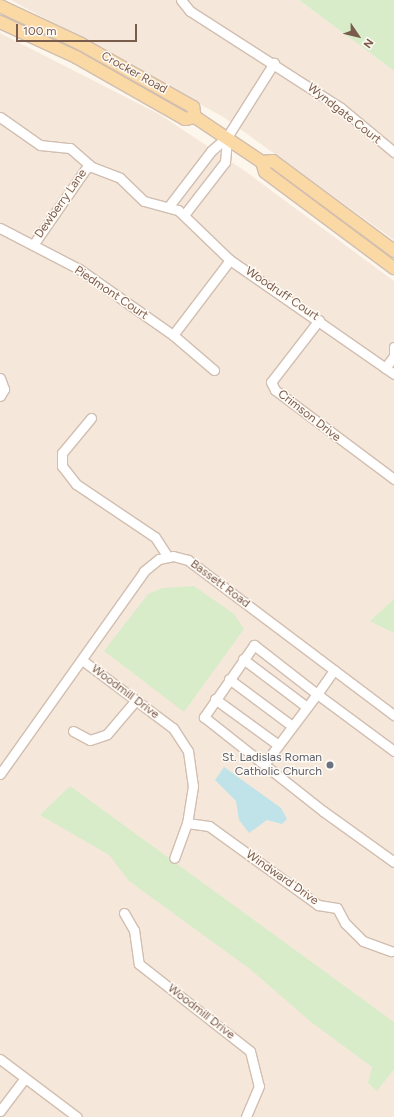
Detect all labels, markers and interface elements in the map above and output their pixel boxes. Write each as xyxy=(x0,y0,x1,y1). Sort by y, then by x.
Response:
scale bar xyxy=(18,16,139,42)
north arrow xyxy=(338,16,378,56)
text: 100 m xyxy=(23,24,57,38)
text: N xyxy=(360,36,376,50)
street label: Crocker Road xyxy=(99,49,169,97)
street label: Wyndgate Court xyxy=(304,81,384,147)
street label: Dewberry Lane xyxy=(32,167,90,241)
street label: Piedmont Court xyxy=(71,263,151,323)
street label: Woodruff Court xyxy=(243,264,321,324)
street label: Crimson Drive xyxy=(275,387,343,445)
street label: Bassett Road xyxy=(187,557,253,611)
street label: Woodmill Drive xyxy=(88,662,162,722)
place label: St. Ladislas Roman Catholic Church xyxy=(222,751,322,779)
marker: St. Ladislas Roman Catholic Church xyxy=(325,760,335,770)
street label: Windward Drive xyxy=(243,848,321,908)
street label: Woodmill Drive xyxy=(165,981,237,1043)

